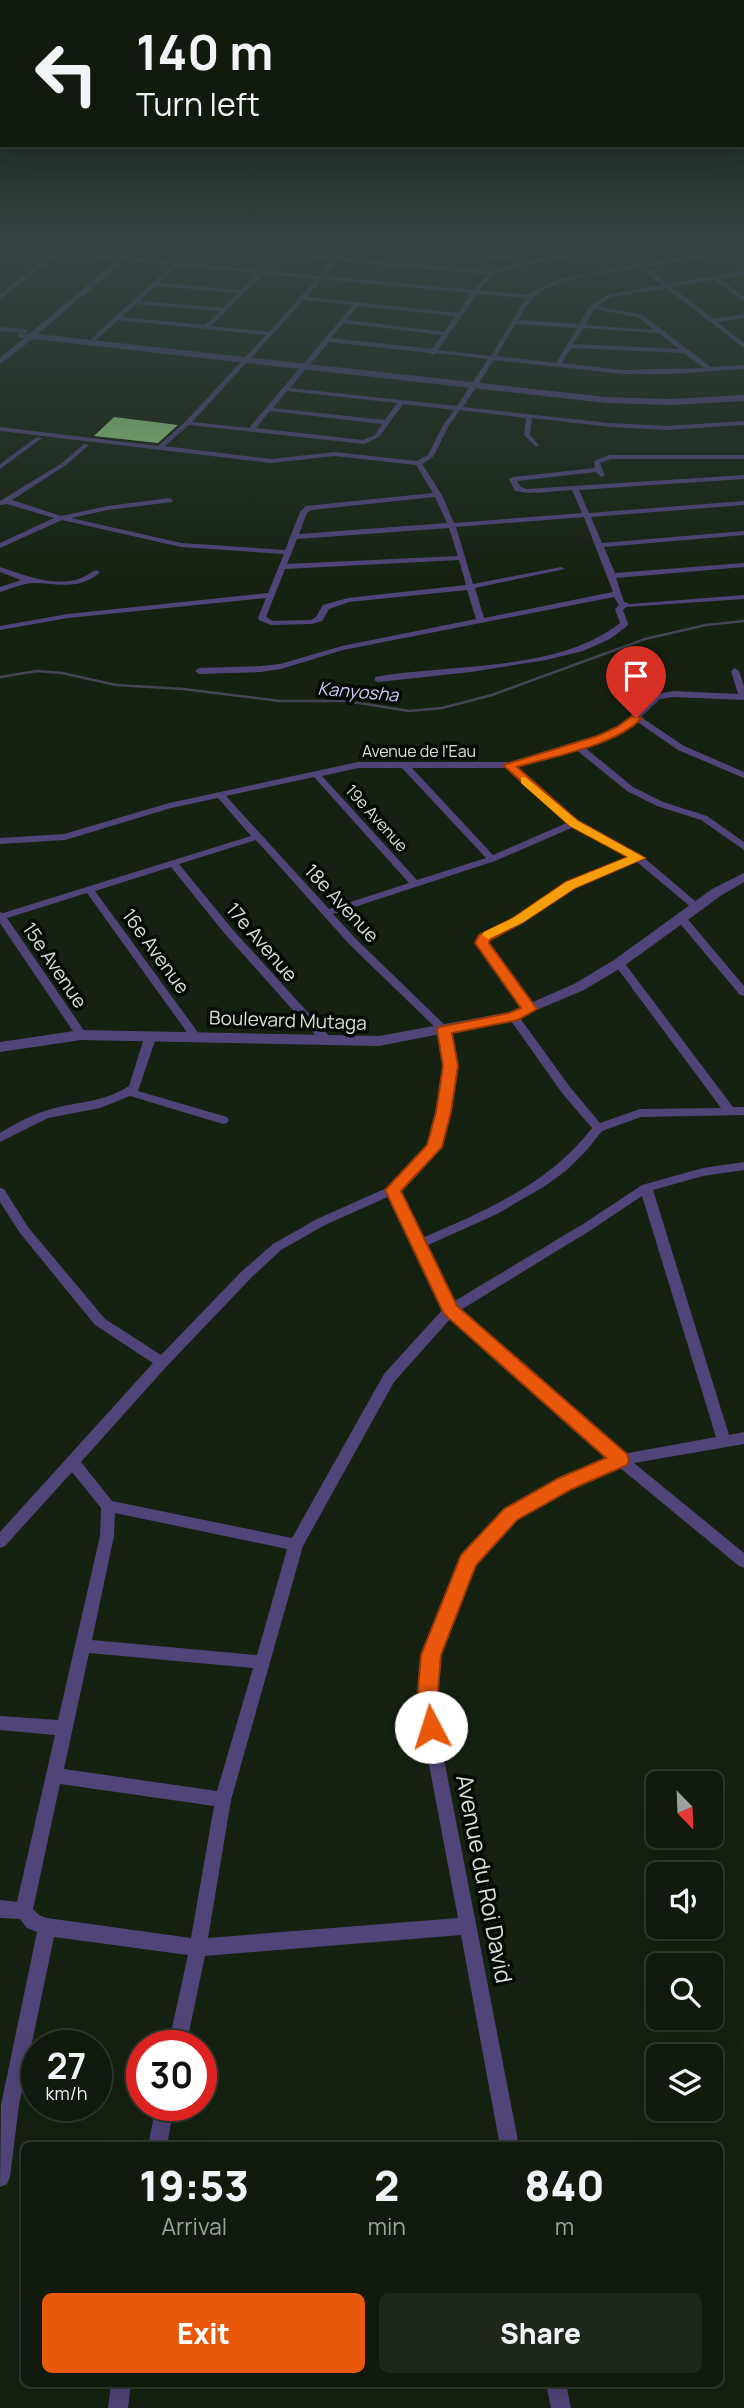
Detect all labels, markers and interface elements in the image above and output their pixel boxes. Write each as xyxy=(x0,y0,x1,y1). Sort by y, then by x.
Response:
text: 140 m xyxy=(136,18,273,85)
icon: left xyxy=(21,28,112,119)
text: Turn left xyxy=(136,82,260,126)
pin xyxy=(606,646,666,718)
icon: arrive xyxy=(617,657,655,695)
water label: Kanyosha xyxy=(317,676,400,707)
street label: Avenue de l'Eau xyxy=(362,740,476,762)
street label: 19e Avenue xyxy=(341,780,413,856)
street label: 18e Avenue xyxy=(299,858,385,948)
street label: 17e Avenue xyxy=(220,897,304,987)
street label: 16e Avenue xyxy=(116,903,196,999)
street label: 15e Avenue xyxy=(17,917,93,1013)
street label: Boulevard Mutaga xyxy=(209,1004,367,1036)
position arrow xyxy=(394,1690,468,1764)
north arrow xyxy=(646,1771,723,1848)
map controls xyxy=(646,1771,723,2121)
street label: Avenue du Roi David xyxy=(449,1772,521,1986)
button: sound xyxy=(646,1862,723,1939)
button: search xyxy=(646,1953,723,2030)
speed limit sign: 30 xyxy=(126,2030,217,2121)
text: 27 xyxy=(47,2042,86,2090)
button: layers xyxy=(646,2044,723,2121)
text: km/h xyxy=(46,2081,87,2105)
text: 19:53 xyxy=(139,2156,249,2214)
text: 2 xyxy=(374,2156,399,2214)
text: 840 xyxy=(524,2156,605,2214)
text: Arrival xyxy=(161,2210,227,2242)
text: min xyxy=(367,2210,406,2242)
text: m xyxy=(555,2210,574,2242)
button: Exit xyxy=(42,2293,365,2373)
button: Share xyxy=(379,2293,702,2373)

